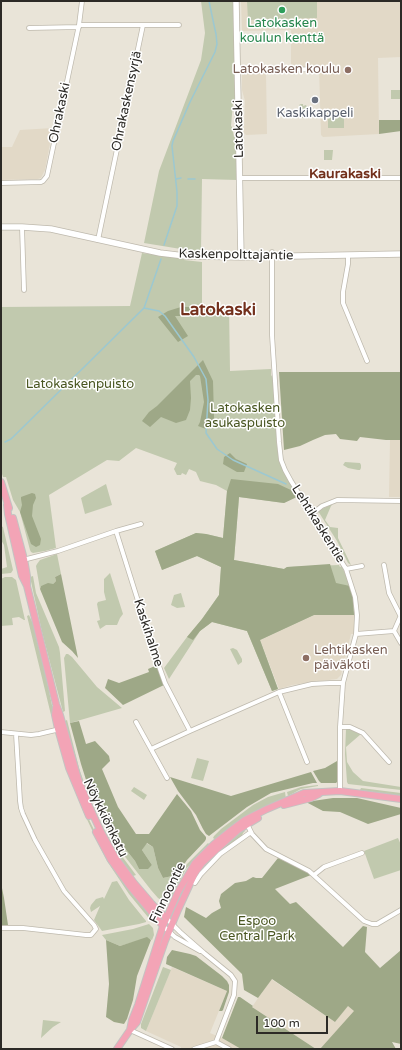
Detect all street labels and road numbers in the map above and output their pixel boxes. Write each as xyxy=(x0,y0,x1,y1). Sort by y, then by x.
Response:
street label: Ohrakaskensyrjä xyxy=(109,49,145,153)
street label: Ohrakaski xyxy=(46,81,74,145)
street label: Latokaski xyxy=(231,100,247,158)
street label: Kaskenpolttajantie xyxy=(178,246,294,264)
street label: Lehtikaskentie xyxy=(288,482,348,566)
street label: Kaskihalme xyxy=(130,597,166,669)
street label: Nöykkiönkatu xyxy=(79,776,131,860)
street label: Finnoontie xyxy=(147,860,189,926)

